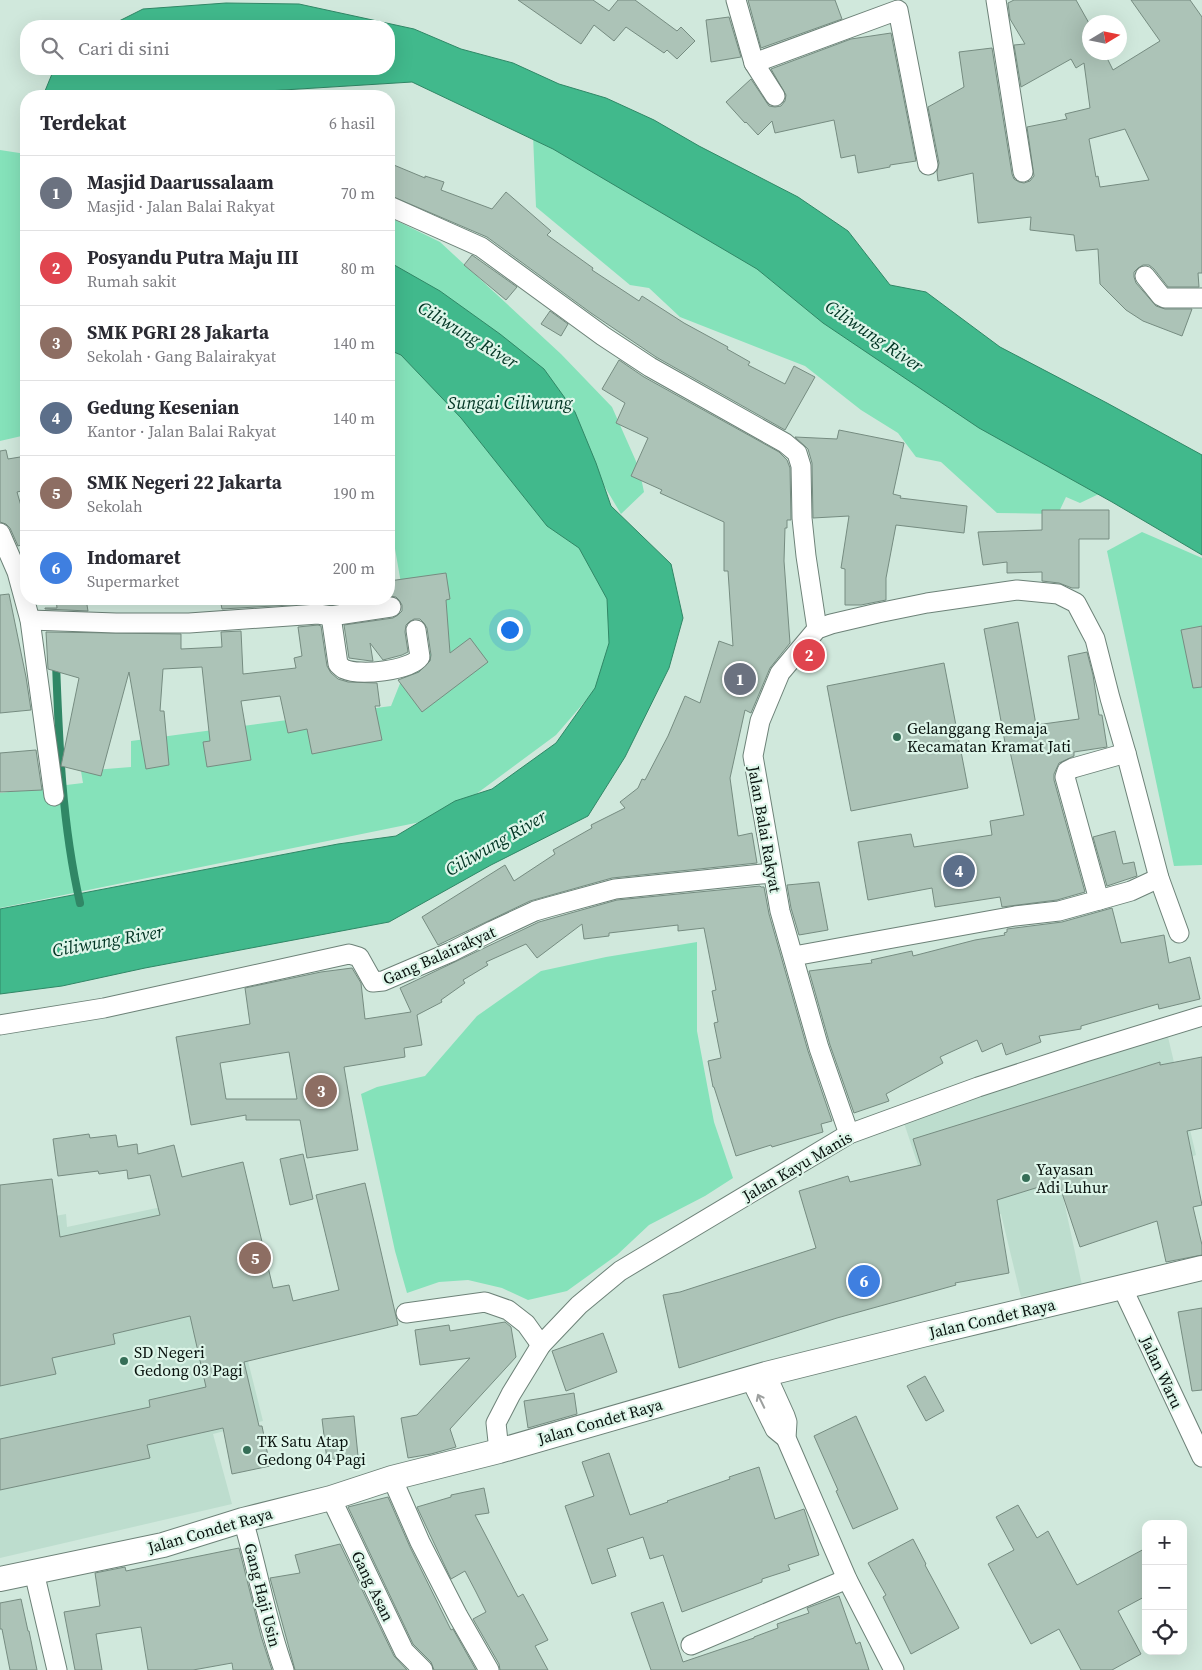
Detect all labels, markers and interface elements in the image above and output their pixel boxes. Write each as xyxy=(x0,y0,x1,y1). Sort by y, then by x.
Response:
north arrow xyxy=(1082,15,1127,60)
search box xyxy=(20,20,395,75)
icon: search xyxy=(38,34,66,62)
text: Cari di sini xyxy=(78,35,170,61)
text: Terdekat xyxy=(40,108,126,137)
text: 6 hasil xyxy=(329,112,375,134)
text: Masjid Daarussalaam xyxy=(87,169,274,195)
text: 1 xyxy=(52,182,60,204)
text: 70 m xyxy=(341,182,375,204)
text: Masjid · Jalan Balai Rakyat xyxy=(87,195,275,217)
text: Posyandu Putra Maju III xyxy=(87,244,299,270)
text: 2 xyxy=(52,257,60,279)
text: 80 m xyxy=(341,257,375,279)
text: Rumah sakit xyxy=(87,270,176,292)
water label: Ciliwung River xyxy=(820,294,929,378)
water label: Ciliwung River xyxy=(413,295,524,375)
text: SMK PGRI 28 Jakarta xyxy=(87,319,269,345)
text: 3 xyxy=(52,332,60,354)
text: 140 m xyxy=(333,332,375,354)
text: Sekolah · Gang Balairakyat xyxy=(87,345,276,367)
water label: Sungai Ciliwung xyxy=(447,390,574,415)
text: Gedung Kesenian xyxy=(87,394,239,420)
text: 4 xyxy=(52,407,60,429)
text: 140 m xyxy=(333,407,375,429)
text: Kantor · Jalan Balai Rakyat xyxy=(87,420,276,442)
text: SMK Negeri 22 Jakarta xyxy=(87,469,282,495)
text: 5 xyxy=(52,482,60,504)
text: 190 m xyxy=(333,482,375,504)
text: Sekolah xyxy=(87,495,143,517)
text: Indomaret xyxy=(87,544,180,570)
text: 6 xyxy=(52,557,60,579)
text: 200 m xyxy=(333,557,375,579)
text: Supermarket xyxy=(87,570,179,592)
your location xyxy=(497,617,523,643)
pin: 2 xyxy=(793,636,825,674)
pin: 1 xyxy=(724,660,756,698)
place label: Gelanggang Remaja Kecamatan Kramat Jati xyxy=(907,717,1071,757)
marker: Gelanggang Remaja Kecamatan Kramat Jati xyxy=(891,731,903,743)
street label: Jalan Balai Rakyat xyxy=(743,763,787,895)
water label: Ciliwung River xyxy=(441,803,552,882)
pin: 4 xyxy=(943,852,975,890)
water label: Ciliwung River xyxy=(50,918,166,963)
street label: Gang Balairakyat xyxy=(379,920,500,990)
pin: 3 xyxy=(305,1072,337,1110)
street label: Jalan Kayu Manis xyxy=(737,1126,856,1207)
place label: Yayasan Adi Luhur xyxy=(1036,1158,1108,1198)
marker: Yayasan Adi Luhur xyxy=(1020,1172,1032,1184)
pin: 5 xyxy=(239,1239,271,1277)
pin: 6 xyxy=(848,1262,880,1300)
street label: Jalan Condet Raya xyxy=(926,1293,1058,1343)
street label: Jalan Waru xyxy=(1135,1331,1188,1412)
place label: SD Negeri Gedong 03 Pagi xyxy=(134,1341,243,1381)
marker: SD Negeri Gedong 03 Pagi xyxy=(118,1355,130,1367)
street label: Jalan Condet Raya xyxy=(534,1392,666,1450)
one-way arrow xyxy=(756,1394,765,1409)
place label: TK Satu Atap Gedong 04 Pagi xyxy=(257,1430,366,1470)
marker: TK Satu Atap Gedong 04 Pagi xyxy=(241,1444,253,1456)
street label: Jalan Condet Raya xyxy=(144,1501,276,1559)
map controls xyxy=(1142,1520,1187,1655)
button: + xyxy=(1142,1520,1187,1565)
street label: Gang Haji Usin xyxy=(239,1541,287,1650)
street label: Gang Asan xyxy=(346,1547,400,1625)
button: − xyxy=(1142,1565,1187,1610)
button: locate xyxy=(1142,1610,1187,1655)

